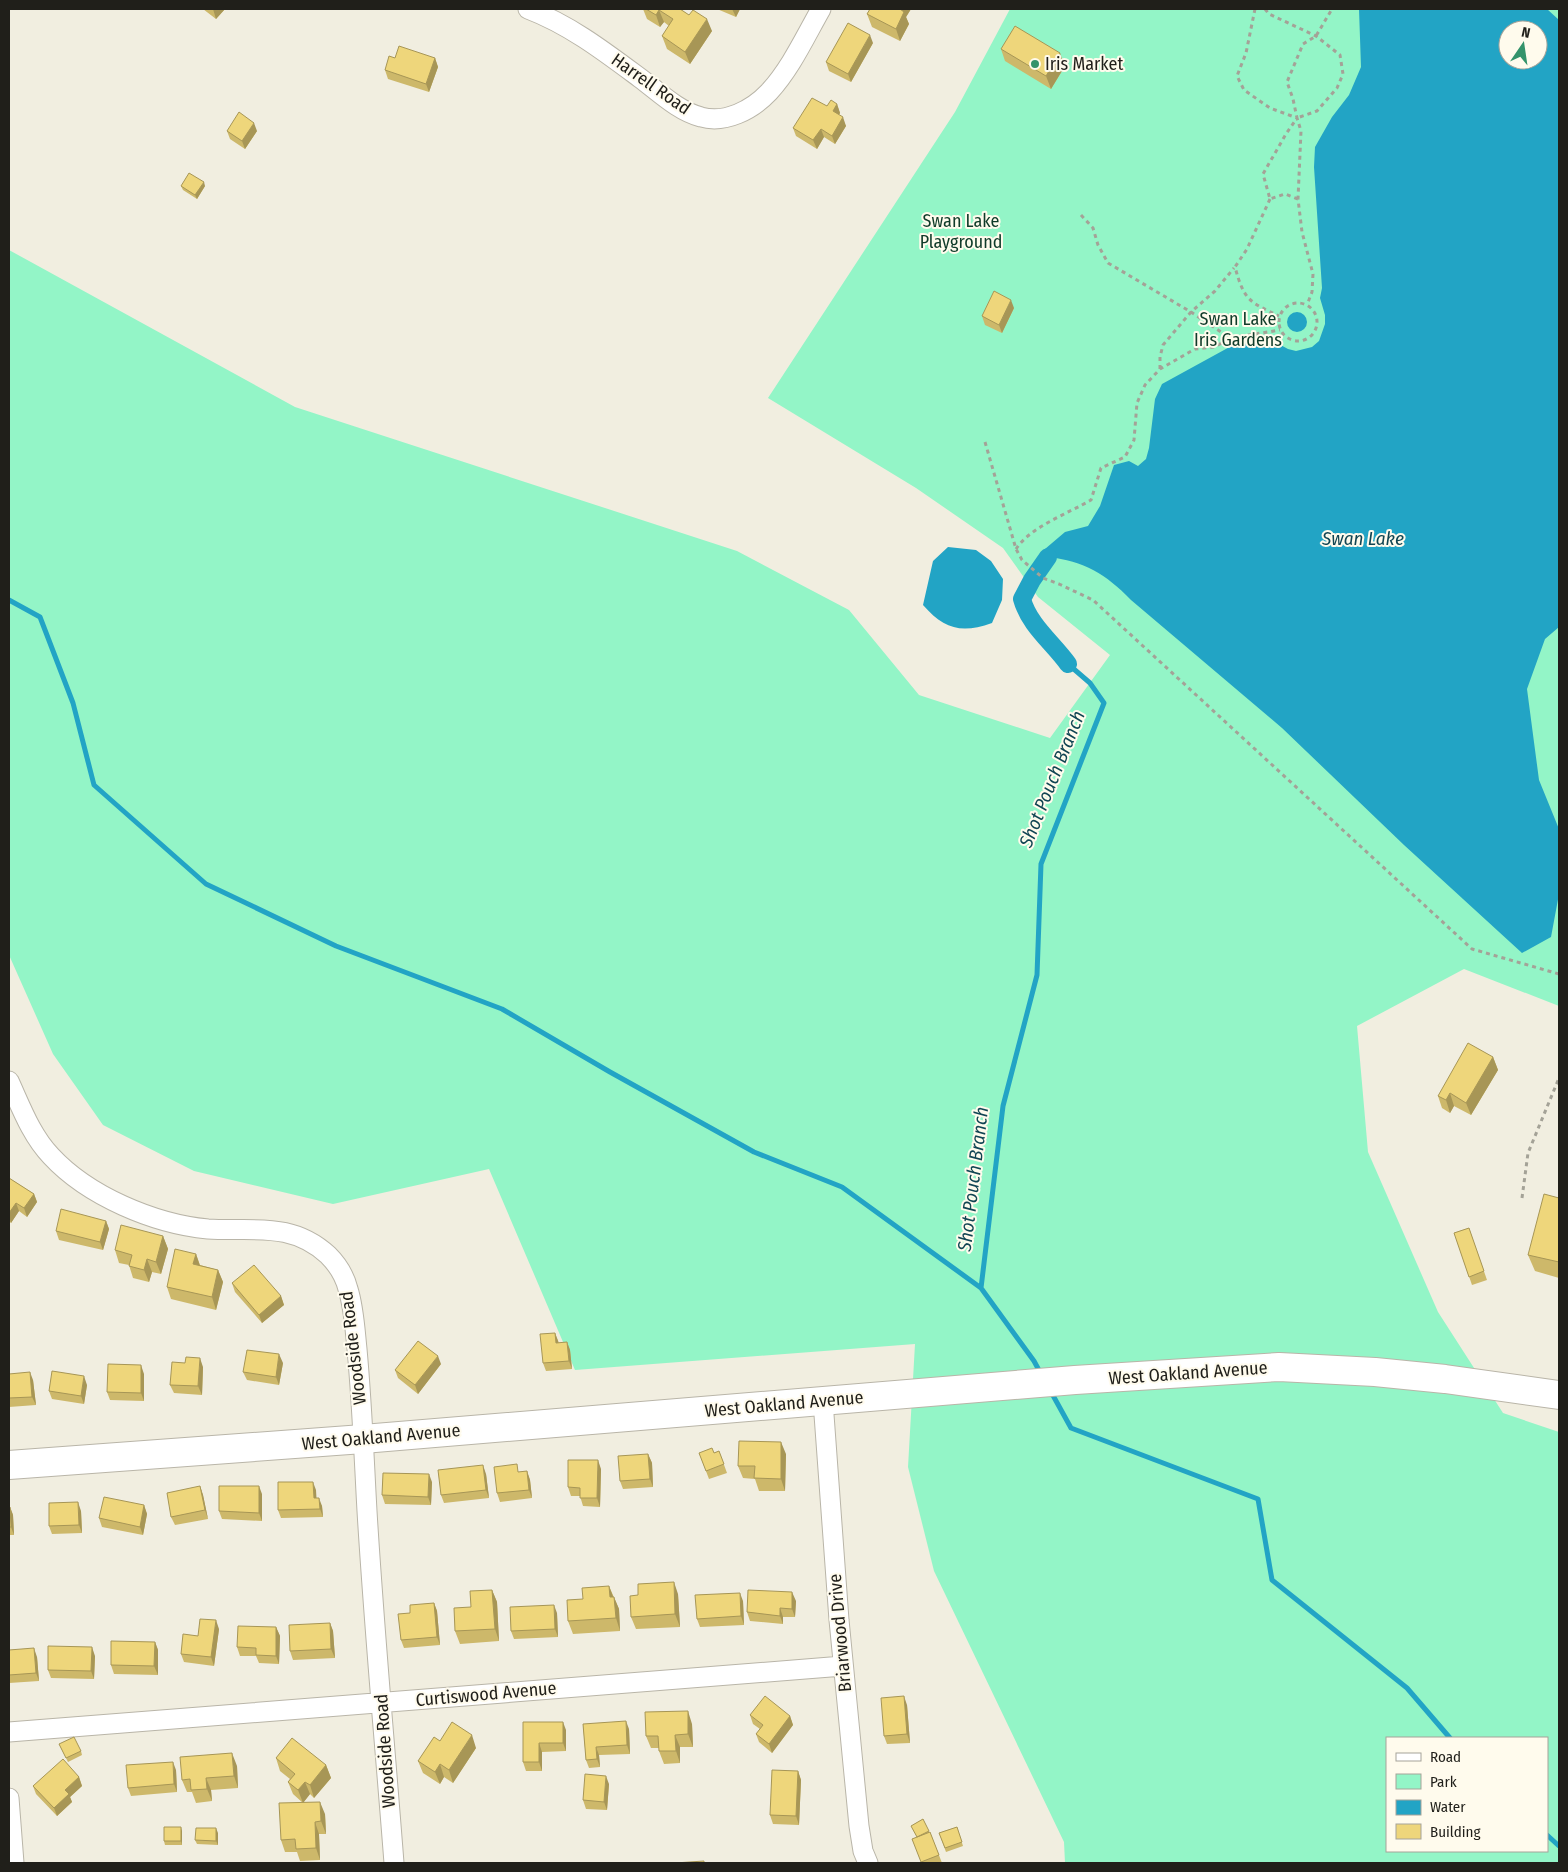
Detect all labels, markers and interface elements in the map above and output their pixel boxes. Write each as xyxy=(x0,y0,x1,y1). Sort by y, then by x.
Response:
north arrow xyxy=(1498,20,1548,70)
text: N xyxy=(1520,24,1532,42)
street label: Harrell Road xyxy=(607,49,695,119)
place label: Iris Market xyxy=(1045,53,1123,75)
marker: Iris Market xyxy=(1029,58,1041,70)
park label: Swan Lake Playground xyxy=(920,210,1002,253)
park label: Swan Lake Iris Gardens xyxy=(1194,308,1282,351)
water label: Swan Lake xyxy=(1321,527,1404,550)
water label: Shot Pouch Branch xyxy=(1014,707,1090,852)
water label: Shot Pouch Branch xyxy=(953,1105,993,1254)
street label: Woodside Road xyxy=(335,1290,371,1406)
street label: West Oakland Avenue xyxy=(1108,1356,1268,1390)
street label: West Oakland Avenue xyxy=(704,1386,864,1422)
street label: West Oakland Avenue xyxy=(301,1419,461,1455)
street label: Briarwood Drive xyxy=(824,1573,856,1693)
street label: Curtiswood Avenue xyxy=(415,1677,557,1711)
street label: Woodside Road xyxy=(370,1693,400,1809)
legend xyxy=(1386,1737,1548,1852)
text: Road xyxy=(1430,1748,1461,1766)
text: Park xyxy=(1430,1773,1457,1791)
text: Water xyxy=(1430,1798,1466,1816)
text: Building xyxy=(1430,1823,1481,1841)

